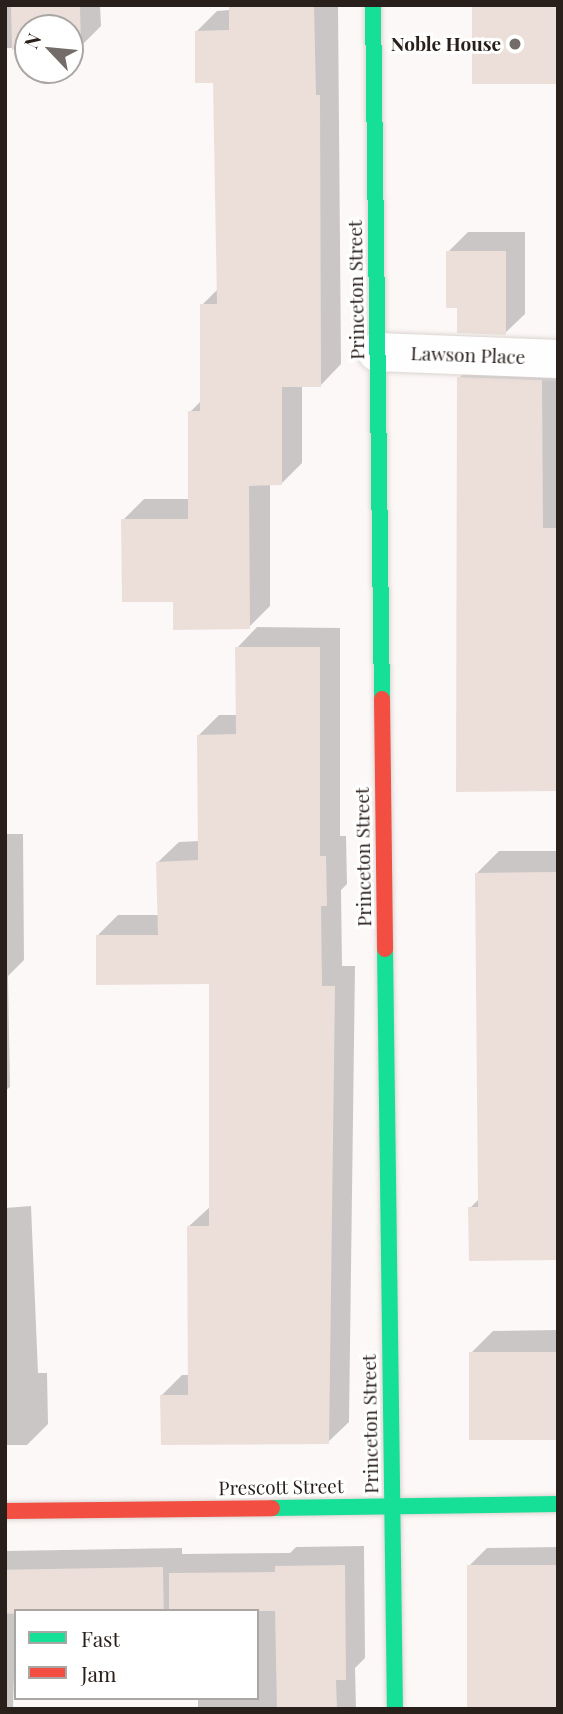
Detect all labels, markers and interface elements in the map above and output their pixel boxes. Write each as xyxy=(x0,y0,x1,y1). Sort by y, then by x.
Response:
north arrow xyxy=(14,14,84,84)
text: N xyxy=(17,29,47,53)
place label: Noble House xyxy=(391,33,501,55)
marker: Noble House xyxy=(507,36,523,52)
street label: Princeton Street xyxy=(343,220,369,360)
street label: Lawson Place xyxy=(410,342,526,368)
street label: Princeton Street xyxy=(350,787,376,927)
street label: Princeton Street xyxy=(357,1354,383,1494)
street label: Prescott Street xyxy=(218,1475,344,1499)
legend xyxy=(14,1609,259,1700)
text: Fast xyxy=(81,1624,120,1652)
text: Jam xyxy=(81,1659,117,1687)

